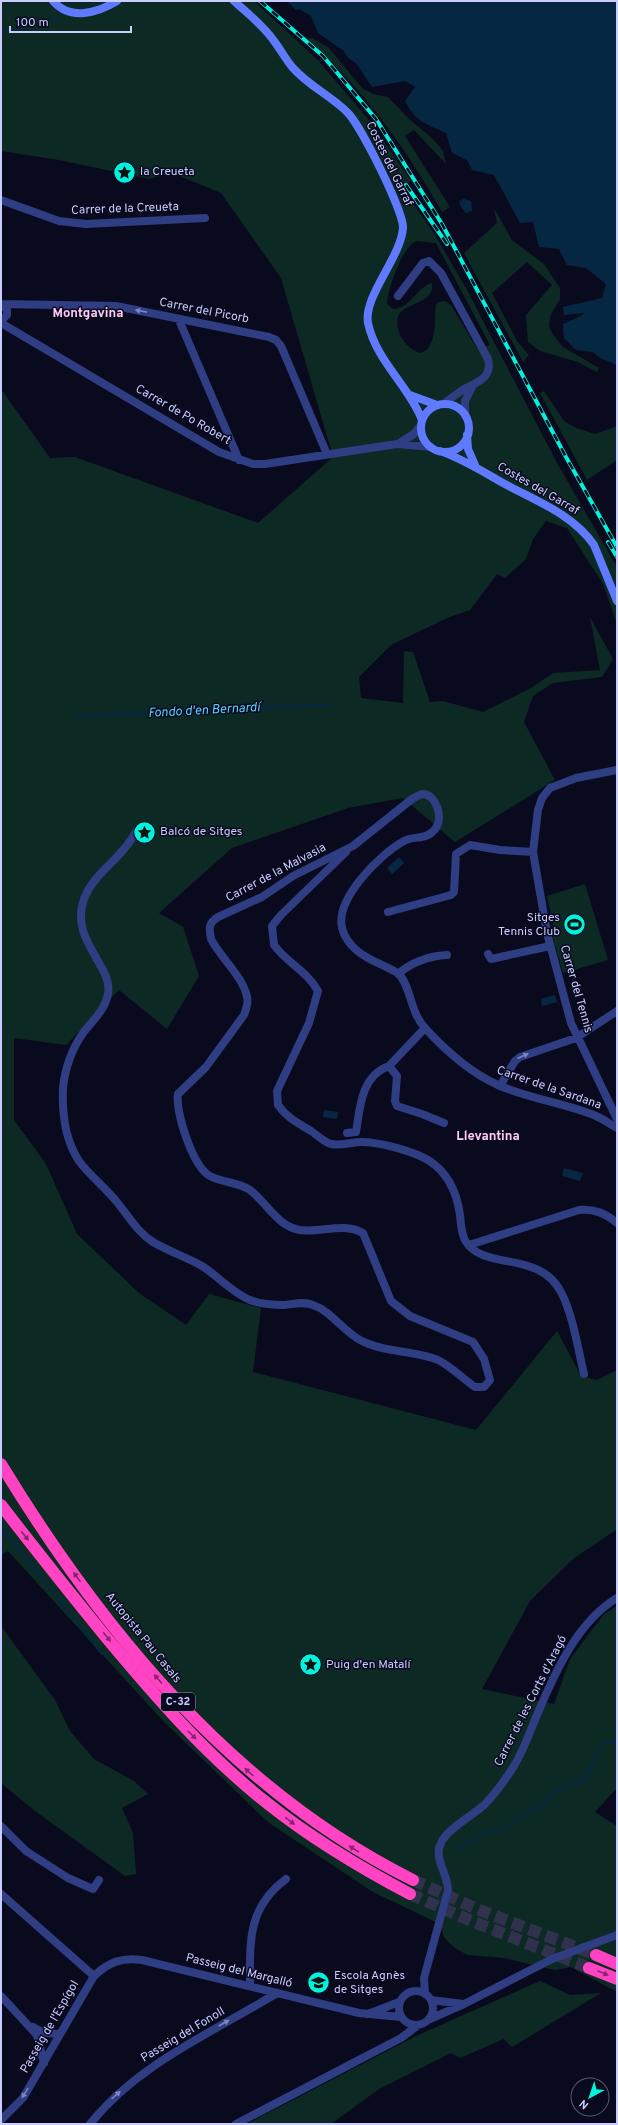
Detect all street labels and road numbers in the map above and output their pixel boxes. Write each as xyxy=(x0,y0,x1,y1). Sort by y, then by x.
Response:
street label: Costes del Garraf xyxy=(362,119,416,209)
street label: Carrer de la Creueta xyxy=(71,199,179,219)
street label: Carrer del Picorb xyxy=(158,294,250,328)
street label: Carrer de Po Robert xyxy=(132,381,234,449)
street label: Costes del Garraf xyxy=(494,459,582,519)
street label: Carrer de la Malvasia xyxy=(223,840,329,906)
street label: Carrer del Tennis xyxy=(556,943,596,1035)
street label: Carrer de la Sardana xyxy=(494,1063,604,1113)
street label: Autopista Pau Casals xyxy=(101,1589,185,1687)
street label: Carrer de les Corts d'Aragó xyxy=(491,1632,571,1769)
road number: C-32 xyxy=(161,1693,195,1711)
street label: Passeig del Margalló xyxy=(184,1950,294,1992)
street label: Passeig de l'Espígol xyxy=(17,1978,83,2076)
street label: Passeig del Fonoll xyxy=(138,2004,228,2066)

